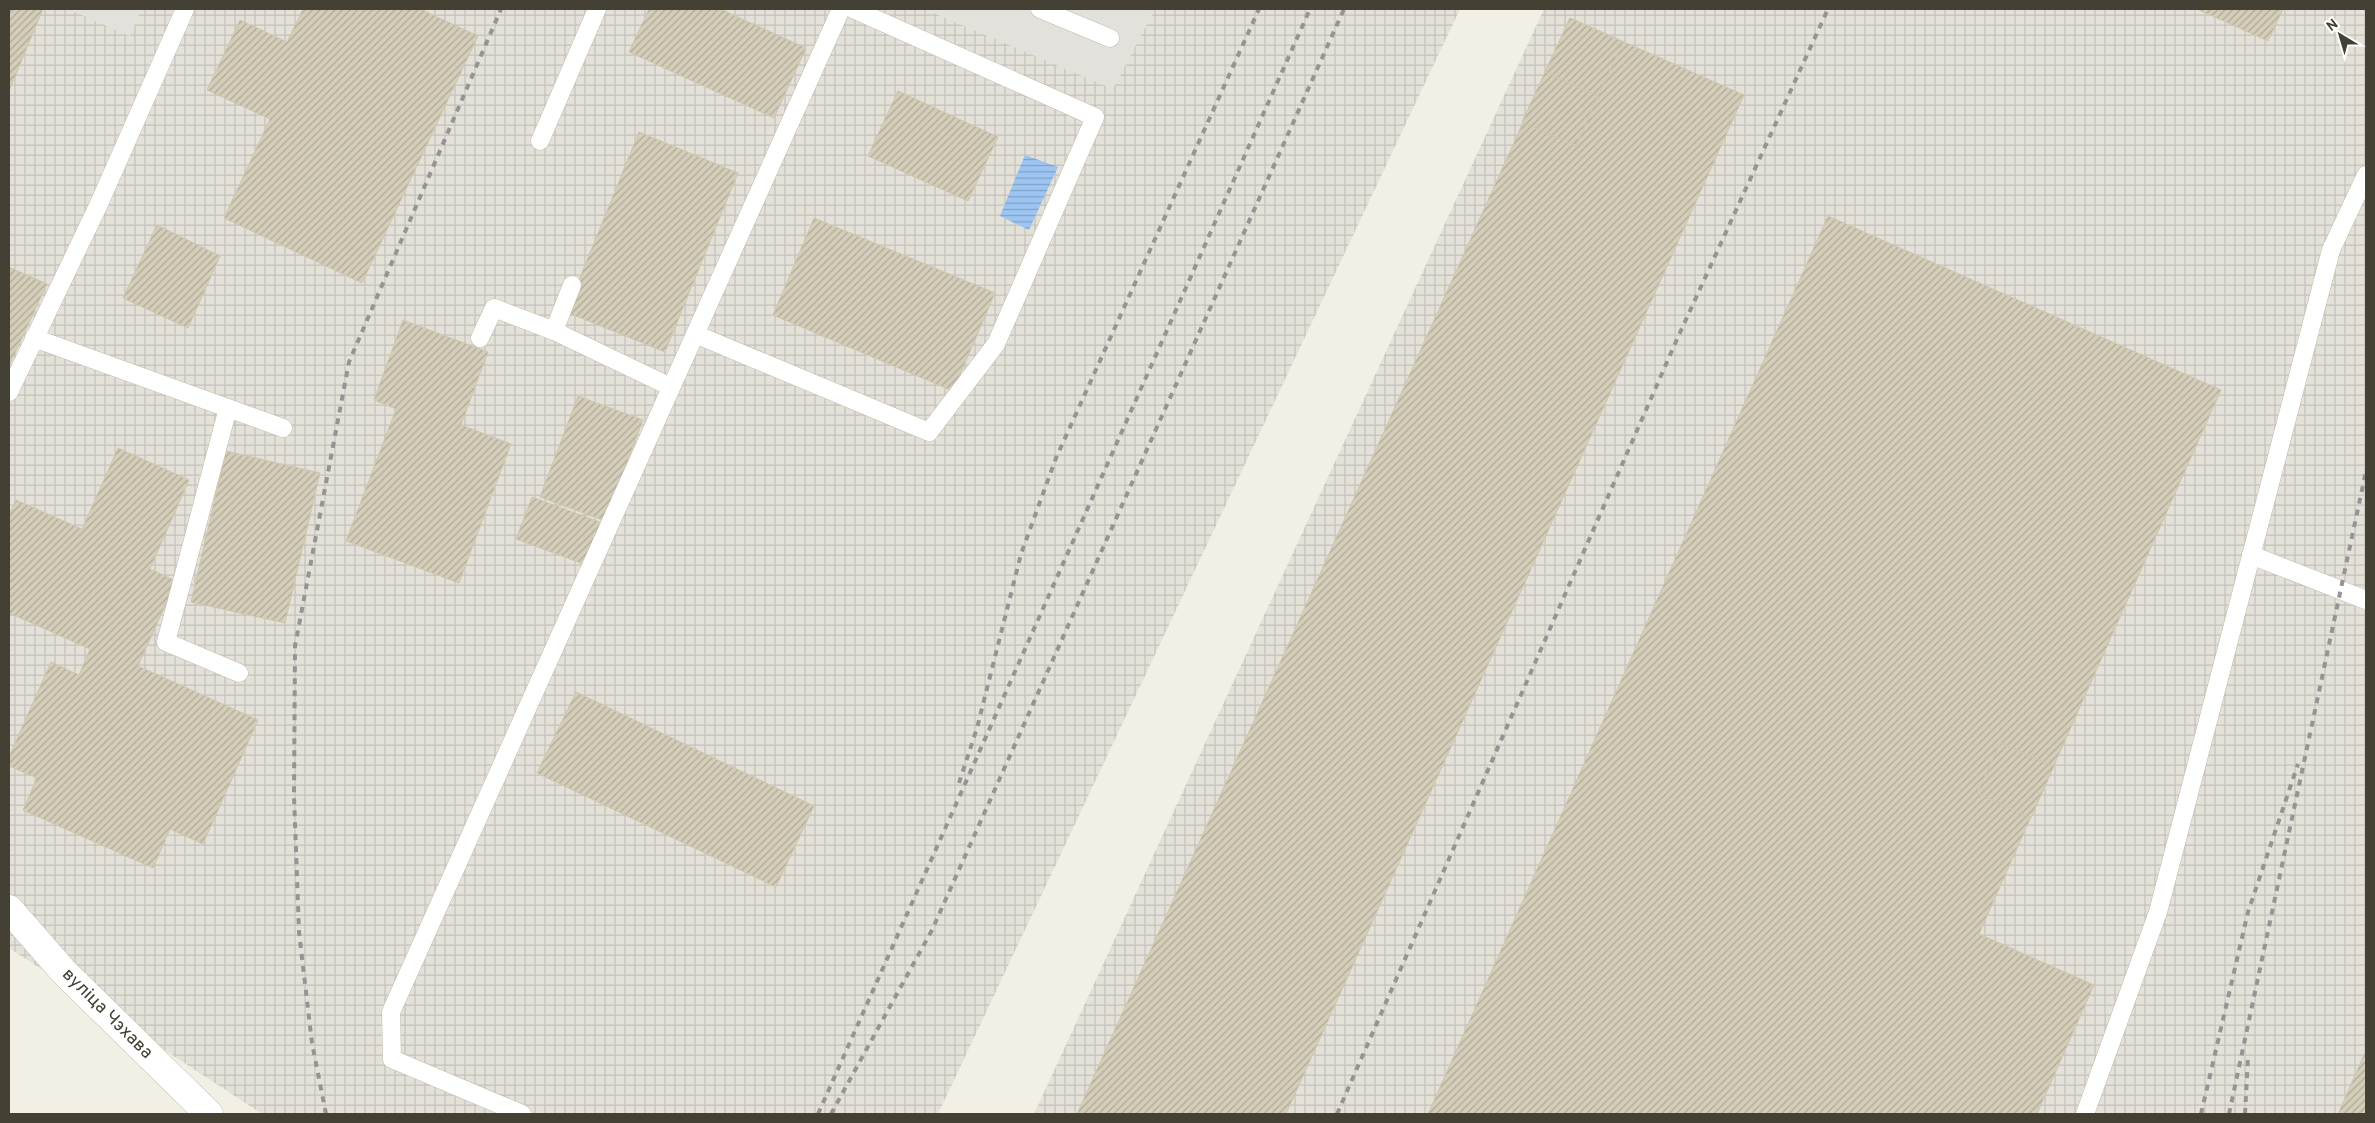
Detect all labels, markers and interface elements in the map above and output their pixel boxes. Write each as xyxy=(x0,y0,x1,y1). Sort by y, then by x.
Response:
north arrow xyxy=(2315,10,2365,60)
text: N xyxy=(2324,16,2342,36)
street label: вуліца Чэхава xyxy=(57,964,157,1064)

